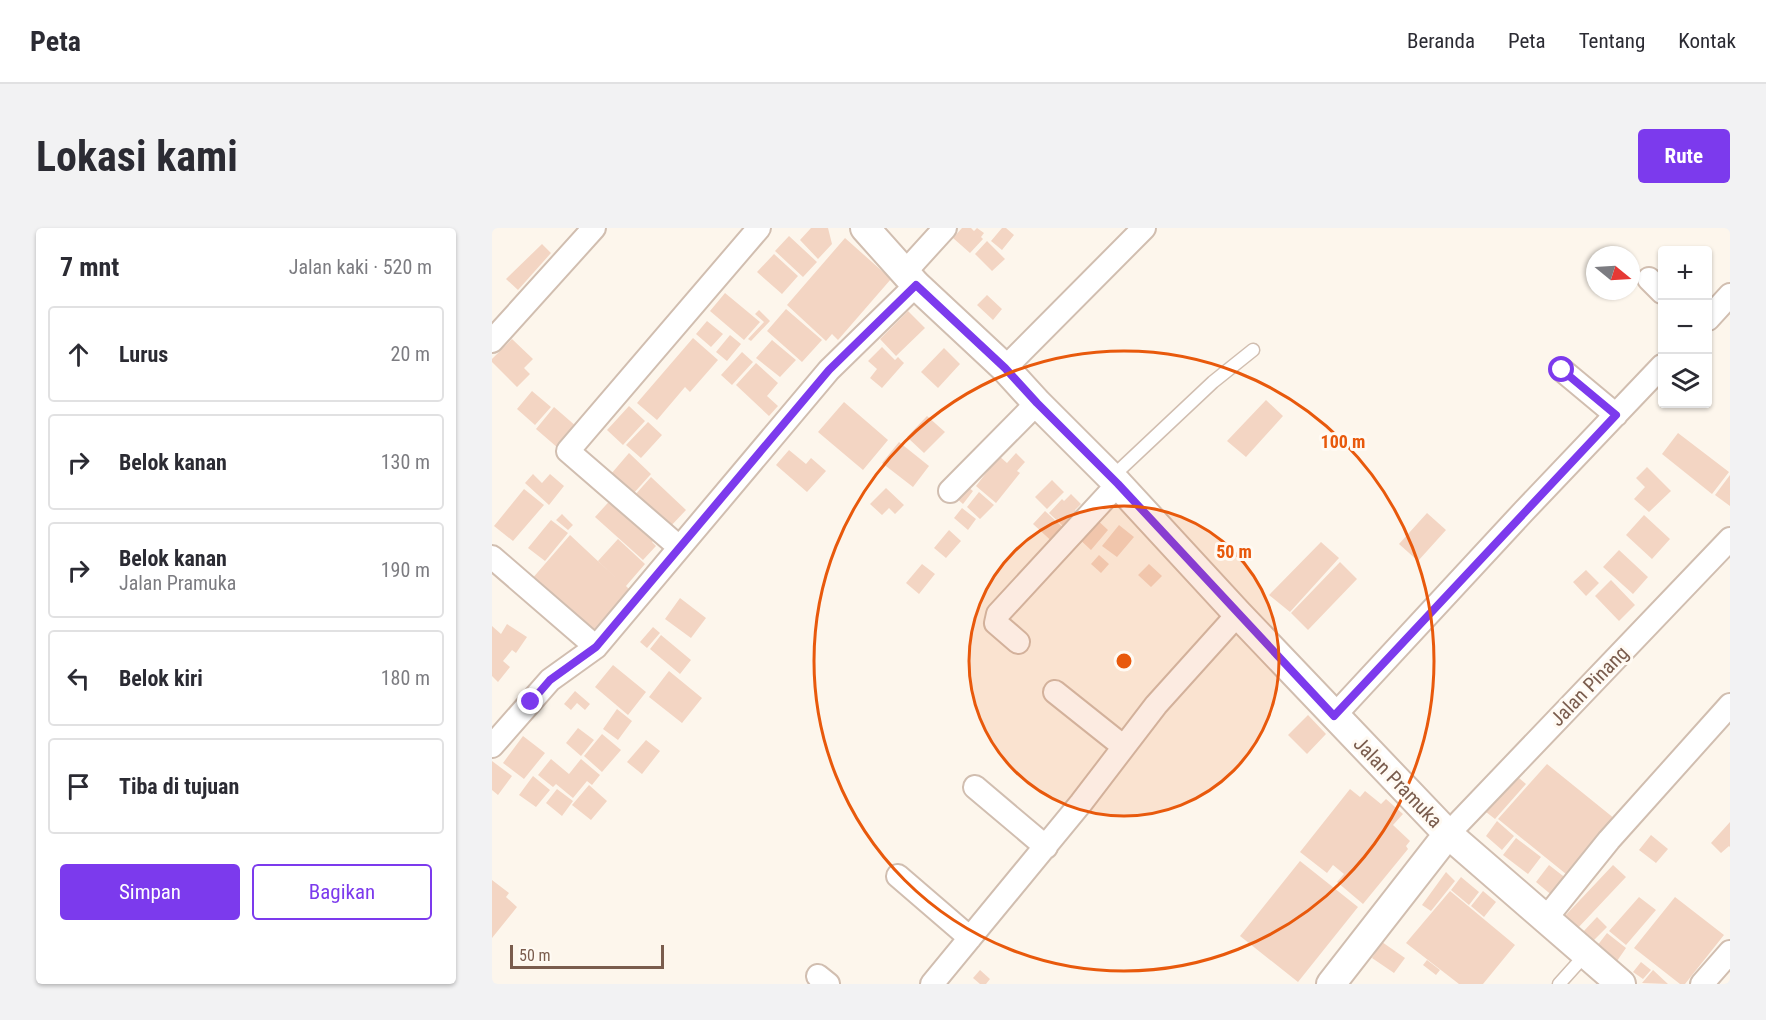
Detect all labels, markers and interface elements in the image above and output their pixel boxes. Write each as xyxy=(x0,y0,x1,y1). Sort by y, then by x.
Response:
text: Peta xyxy=(30,25,81,58)
text: Beranda xyxy=(1407,29,1475,53)
text: Peta xyxy=(1508,29,1546,53)
text: Tentang xyxy=(1579,29,1645,53)
text: Kontak xyxy=(1678,29,1736,53)
button: Rute xyxy=(1638,129,1730,183)
text: Lokasi kami xyxy=(36,132,238,181)
north arrow xyxy=(1586,246,1640,300)
map controls xyxy=(1658,246,1712,408)
button: + xyxy=(1658,246,1712,300)
text: 7 mnt xyxy=(60,252,119,282)
text: Jalan kaki · 520 m xyxy=(289,255,432,279)
button: − xyxy=(1658,300,1712,354)
icon: ahead xyxy=(62,338,95,371)
text: Lurus xyxy=(119,342,168,367)
text: 20 m xyxy=(391,342,430,366)
button: layers xyxy=(1658,354,1712,408)
route start xyxy=(1548,356,1574,382)
text: 100 m xyxy=(1321,431,1365,452)
icon: right xyxy=(62,446,95,479)
text: Belok kanan xyxy=(119,450,227,475)
text: 130 m xyxy=(381,450,430,474)
text: 50 m xyxy=(1216,541,1252,562)
text: Belok kanan xyxy=(119,546,227,571)
icon: right xyxy=(62,554,95,587)
text: 190 m xyxy=(381,558,430,582)
text: Jalan Pramuka xyxy=(119,571,236,595)
street label: Jalan Pinang xyxy=(1545,641,1633,731)
centre of rings xyxy=(1114,651,1134,671)
icon: left xyxy=(62,662,95,695)
text: Belok kiri xyxy=(119,666,203,691)
text: 180 m xyxy=(381,666,430,690)
route end xyxy=(517,688,543,714)
street label: Jalan Pramuka xyxy=(1349,731,1447,833)
icon: arrive xyxy=(62,770,95,803)
text: Tiba di tujuan xyxy=(119,774,239,799)
button: Simpan xyxy=(60,864,240,920)
button: Bagikan xyxy=(252,864,432,920)
scale bar xyxy=(510,942,664,970)
text: 50 m xyxy=(519,946,551,965)

